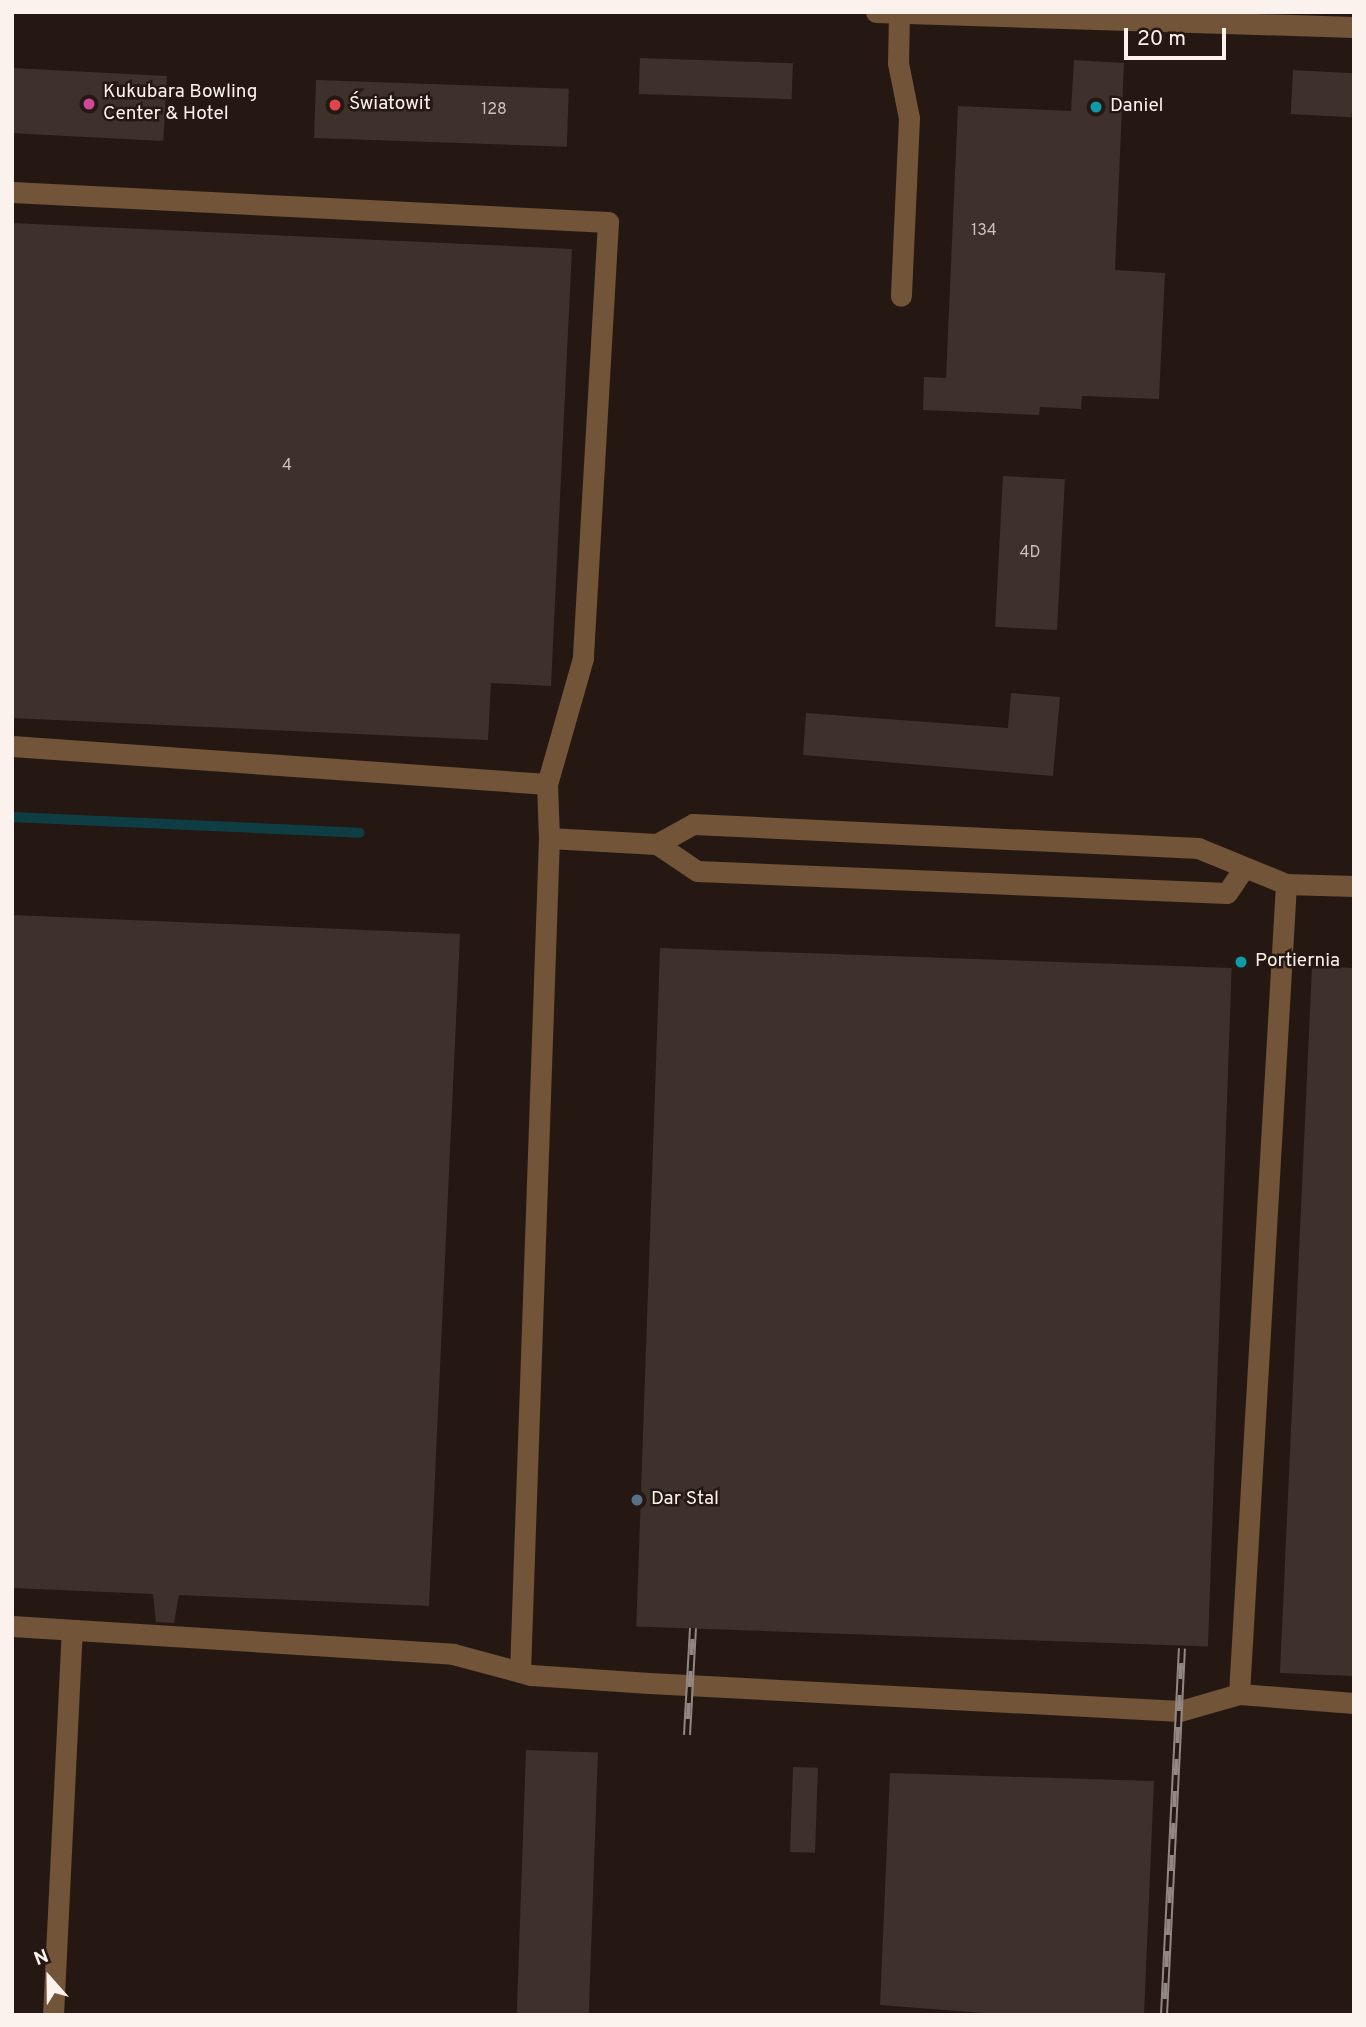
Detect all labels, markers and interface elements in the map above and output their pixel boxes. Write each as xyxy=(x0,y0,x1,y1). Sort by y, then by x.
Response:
scale bar xyxy=(1128,14,1230,58)
text: 20 m xyxy=(1137,26,1186,53)
place label: Kukubara Bowling Center & Hotel xyxy=(103,82,257,126)
place label: Światowit xyxy=(349,94,431,116)
marker: Kukubara Bowling Center & Hotel xyxy=(81,96,97,112)
place label: Daniel xyxy=(1110,96,1164,118)
marker: Światowit xyxy=(327,97,343,113)
marker: Daniel xyxy=(1088,99,1104,115)
house number: 128 xyxy=(481,100,507,120)
house number: 134 xyxy=(971,221,997,241)
house number: 4 xyxy=(282,456,292,476)
house number: 4D xyxy=(1020,543,1040,563)
place label: Portiernia xyxy=(1255,951,1340,973)
marker: Portiernia xyxy=(1233,954,1249,970)
place label: Dar Stal xyxy=(651,1489,719,1511)
marker: Dar Stal xyxy=(629,1492,645,1508)
north arrow xyxy=(14,1943,84,2013)
text: N xyxy=(31,1945,52,1972)

